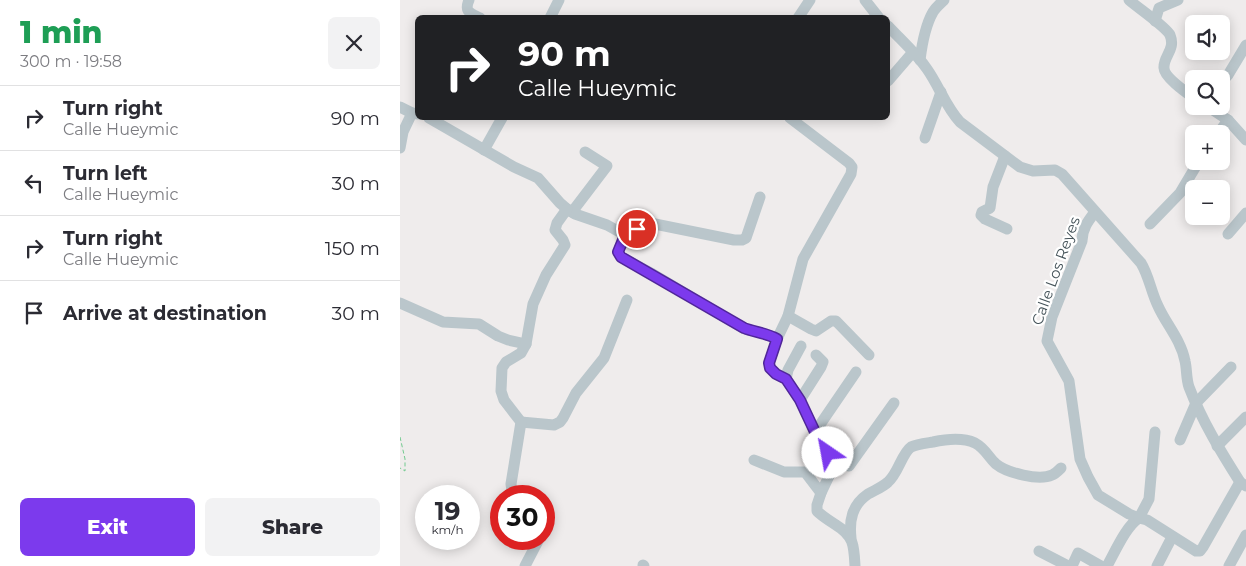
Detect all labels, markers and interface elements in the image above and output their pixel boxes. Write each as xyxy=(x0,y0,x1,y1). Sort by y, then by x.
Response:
text: 1 min xyxy=(20,14,103,51)
map controls xyxy=(1185,15,1230,225)
button: sound xyxy=(1185,15,1230,60)
button: close xyxy=(328,17,380,69)
text: 90 m xyxy=(518,32,611,75)
icon: right xyxy=(435,35,500,100)
text: 300 m · 19:58 xyxy=(20,52,122,71)
button: search xyxy=(1185,70,1230,115)
text: Calle Hueymic xyxy=(518,75,677,102)
text: Turn right xyxy=(63,97,163,120)
icon: right xyxy=(20,104,48,132)
text: 90 m xyxy=(331,107,380,130)
text: Calle Hueymic xyxy=(63,120,178,139)
button: + xyxy=(1185,125,1230,170)
text: Turn left xyxy=(63,162,148,185)
icon: left xyxy=(20,169,48,197)
text: 30 m xyxy=(332,172,380,195)
button: − xyxy=(1185,180,1230,225)
text: Calle Hueymic xyxy=(63,185,178,204)
pin xyxy=(616,208,658,250)
street label: Calle Los Reyes xyxy=(1027,214,1084,328)
icon: arrive xyxy=(623,215,651,243)
text: Turn right xyxy=(63,227,163,250)
icon: right xyxy=(20,234,48,262)
text: 150 m xyxy=(325,237,380,260)
text: Calle Hueymic xyxy=(63,250,178,269)
icon: arrive xyxy=(20,299,48,327)
text: Arrive at destination xyxy=(63,302,267,325)
text: 30 m xyxy=(332,302,380,325)
position arrow xyxy=(801,426,853,478)
speed limit sign: 30 xyxy=(490,485,555,550)
text: 19 xyxy=(435,496,460,526)
button: Exit xyxy=(20,498,195,556)
button: Share xyxy=(205,498,380,556)
text: km/h xyxy=(431,522,464,537)

